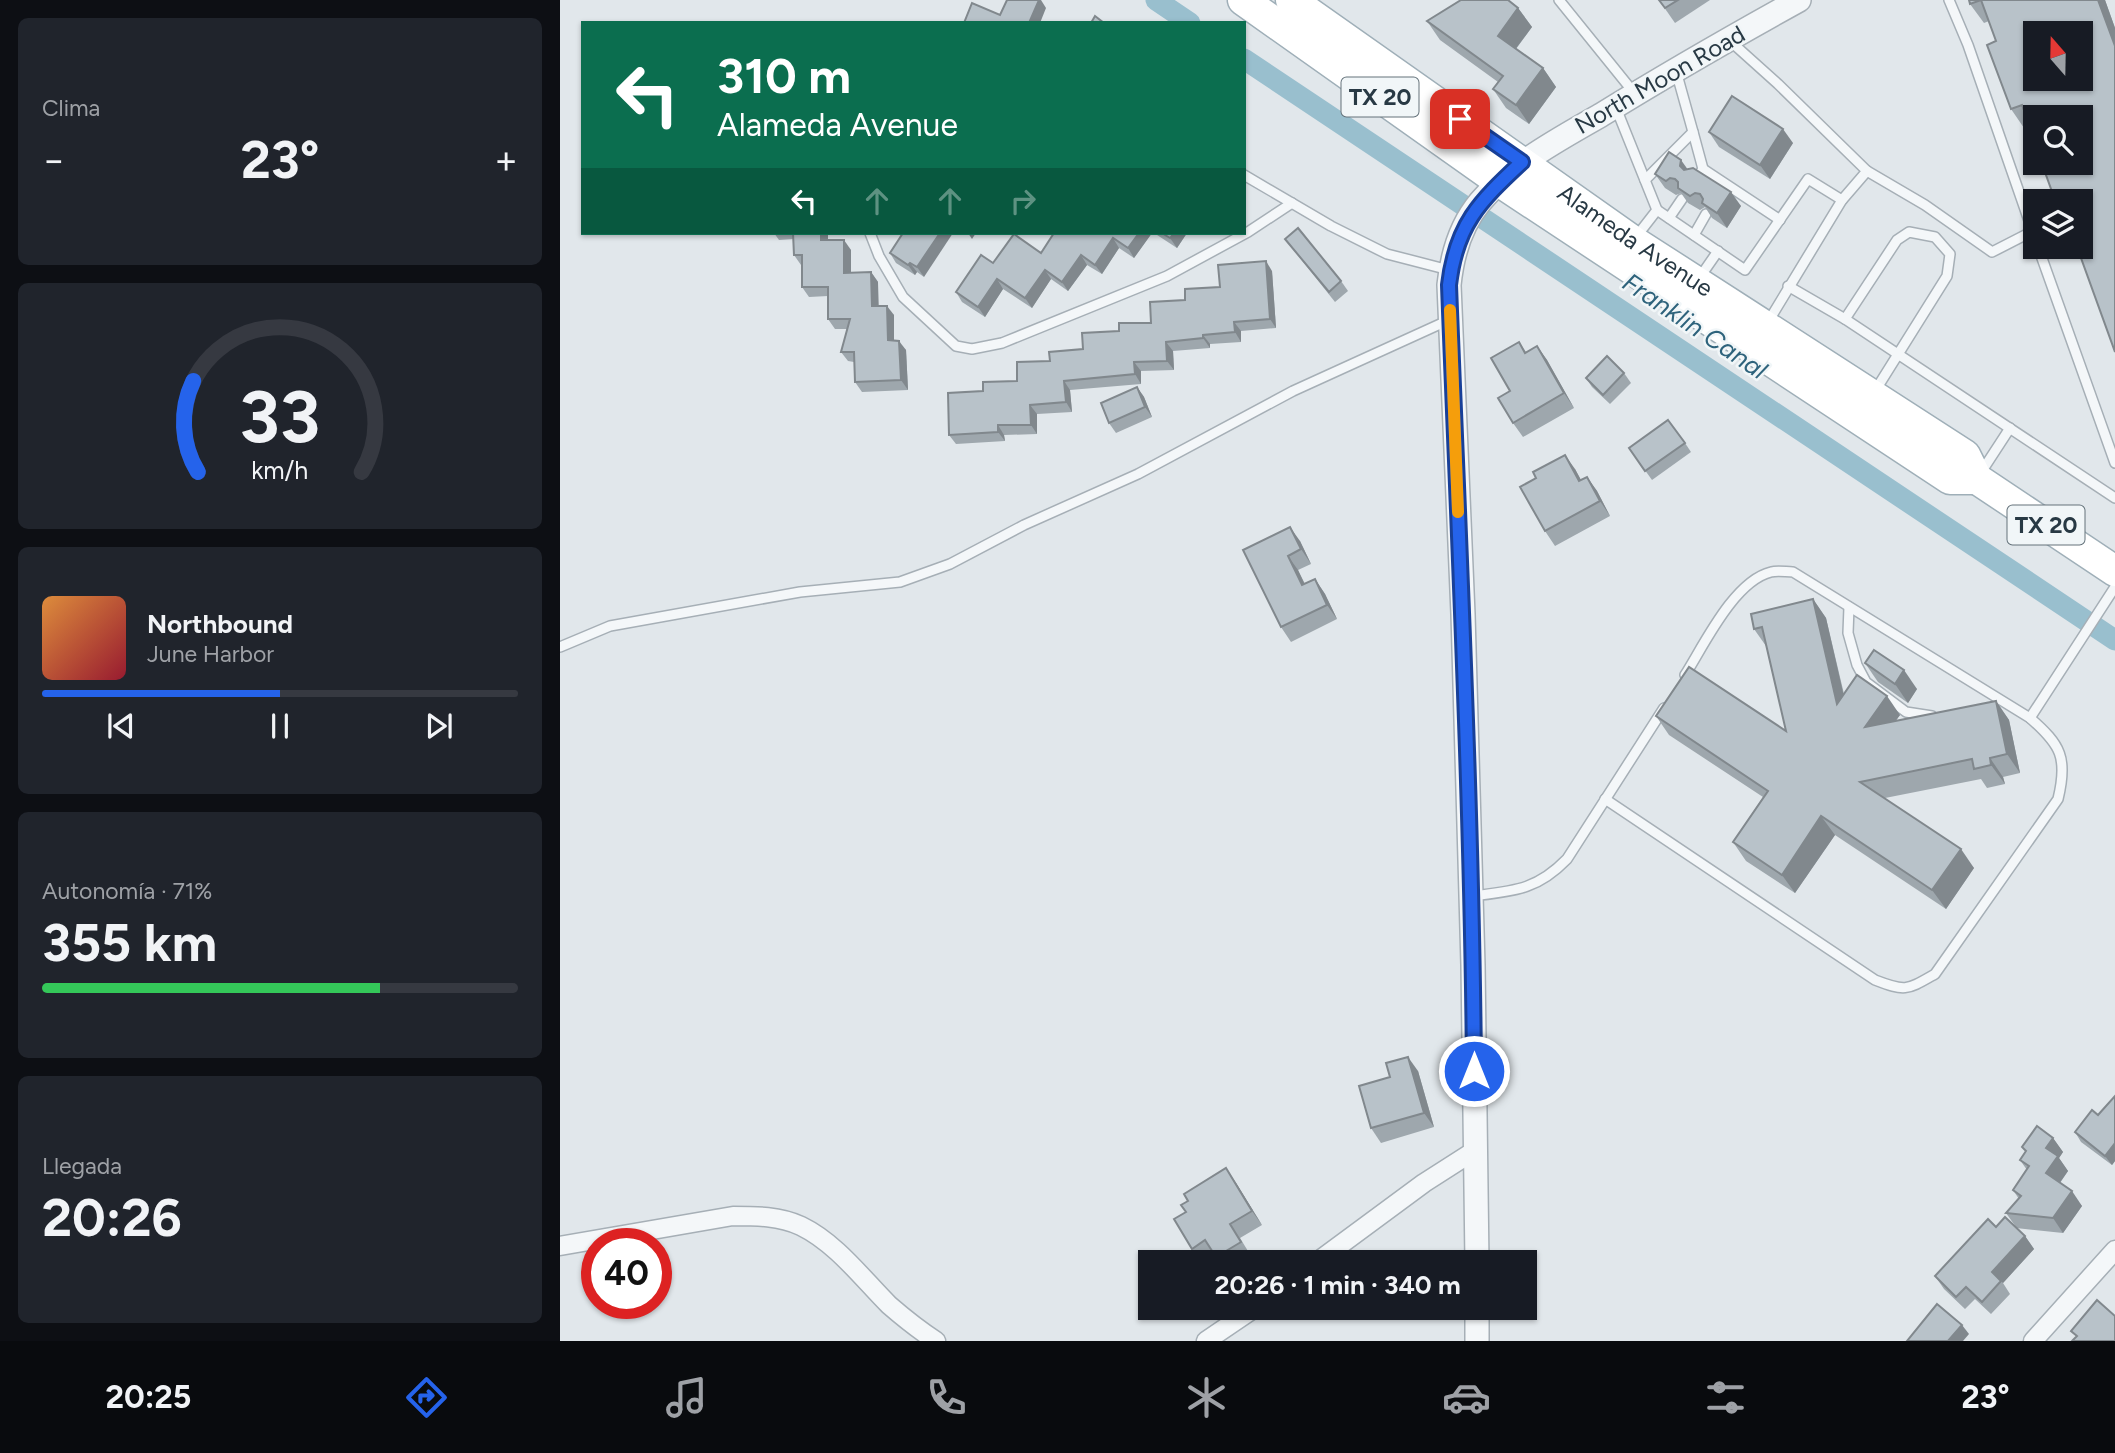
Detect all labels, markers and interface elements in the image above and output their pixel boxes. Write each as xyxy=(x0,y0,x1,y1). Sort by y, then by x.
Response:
street label: North Moon Road xyxy=(1569,19,1750,140)
north arrow xyxy=(2023,21,2093,91)
map controls xyxy=(2023,21,2093,259)
text: 310 m xyxy=(717,46,851,105)
icon: left xyxy=(602,49,693,140)
road number: TX 20 xyxy=(1342,78,1418,116)
pin xyxy=(1430,89,1490,149)
text: Clima xyxy=(42,94,100,122)
icon: arrive xyxy=(1441,100,1479,138)
button: search xyxy=(2023,105,2093,175)
text: Alameda Avenue xyxy=(717,106,958,144)
text: 23° xyxy=(241,129,319,191)
text: − xyxy=(42,137,66,183)
text: + xyxy=(494,137,518,183)
street label: Alameda Avenue xyxy=(1552,178,1718,303)
icon: left xyxy=(785,182,823,220)
icon: ahead xyxy=(858,182,896,220)
icon: ahead xyxy=(931,182,969,220)
icon: right xyxy=(1004,182,1042,220)
button: layers xyxy=(2023,189,2093,259)
water label: Franklin Canal xyxy=(1617,266,1774,386)
text: 33 xyxy=(240,373,320,460)
text: km/h xyxy=(251,455,309,485)
road number: TX 20 xyxy=(2008,505,2084,544)
text: Northbound xyxy=(147,608,293,640)
text: June Harbor xyxy=(147,640,274,668)
icon: previous xyxy=(102,707,140,745)
icon: pause xyxy=(261,707,299,745)
icon: next xyxy=(420,707,458,745)
text: Autonomía · 71% xyxy=(42,877,212,905)
text: 355 km xyxy=(42,912,217,974)
position arrow xyxy=(1437,1034,1511,1108)
text: Llegada xyxy=(42,1152,122,1180)
text: 20:26 xyxy=(42,1187,182,1249)
speed limit sign: 40 xyxy=(581,1228,672,1319)
text: 20:26 · 1 min · 340 m xyxy=(1214,1269,1461,1301)
icon: directions xyxy=(402,1373,451,1422)
icon: music xyxy=(662,1373,711,1422)
icon: phone xyxy=(922,1373,971,1422)
icon: climate xyxy=(1182,1373,1231,1422)
icon: car xyxy=(1442,1373,1491,1422)
icon: filters xyxy=(1701,1373,1750,1422)
text: 20:25 xyxy=(105,1378,191,1416)
text: 23° xyxy=(1961,1378,2010,1416)

